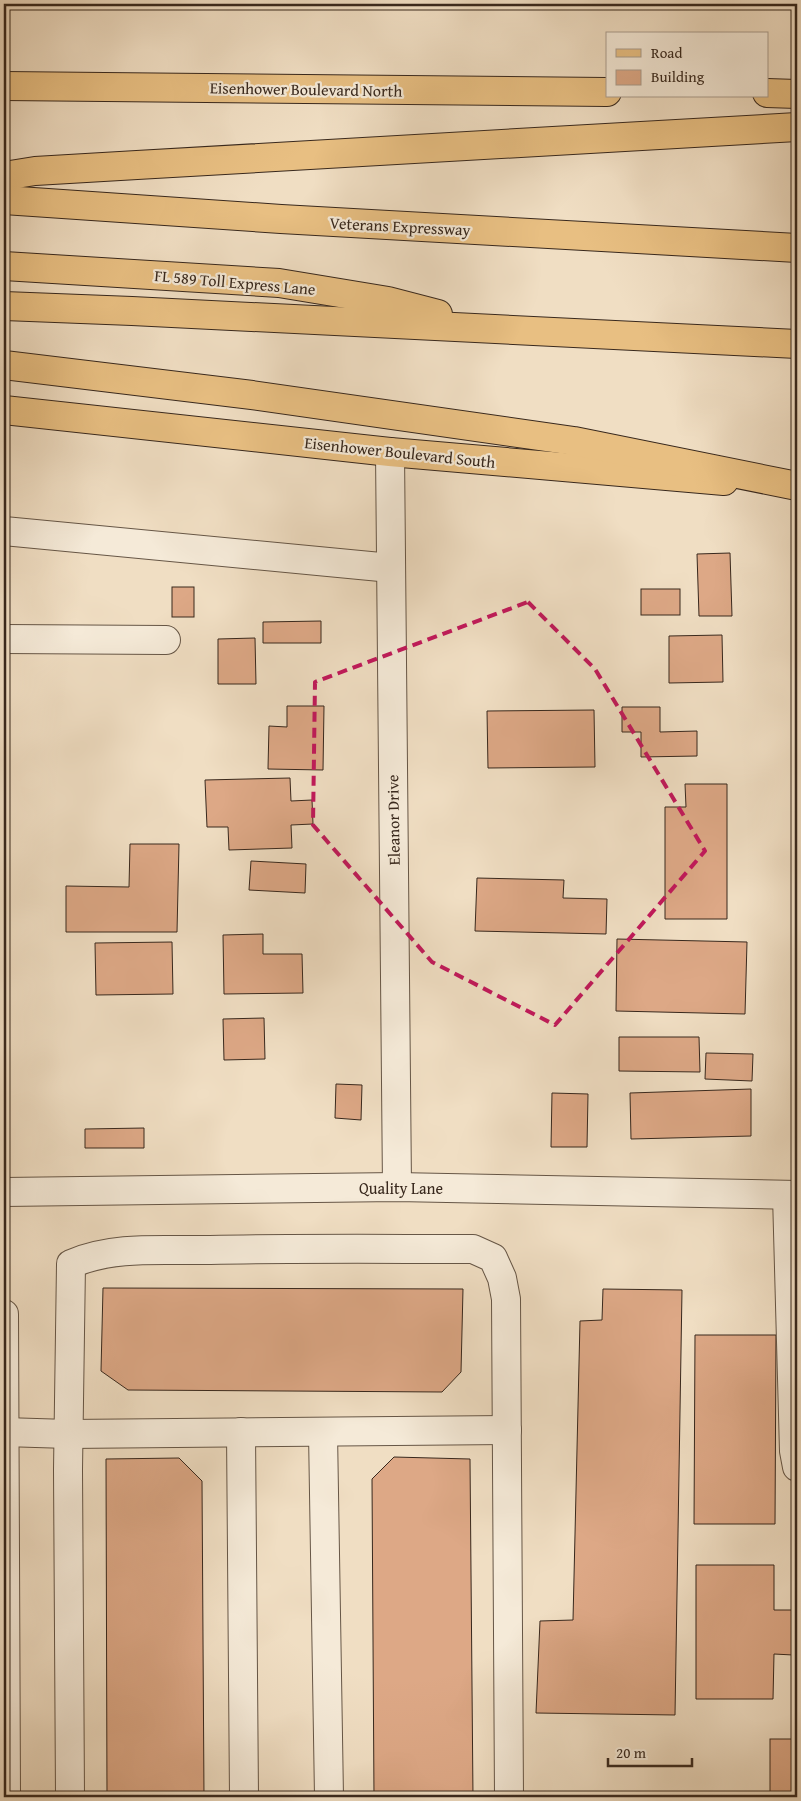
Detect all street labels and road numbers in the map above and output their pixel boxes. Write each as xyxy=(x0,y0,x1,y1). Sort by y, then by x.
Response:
street label: Eisenhower Boulevard North xyxy=(210,75,402,103)
street label: Veterans Expressway xyxy=(329,210,471,242)
street label: FL 589 Toll Express Lane xyxy=(153,263,317,301)
street label: Eisenhower Boulevard South xyxy=(303,430,497,474)
street label: Eleanor Drive xyxy=(380,774,406,866)
street label: Quality Lane xyxy=(359,1176,443,1200)

